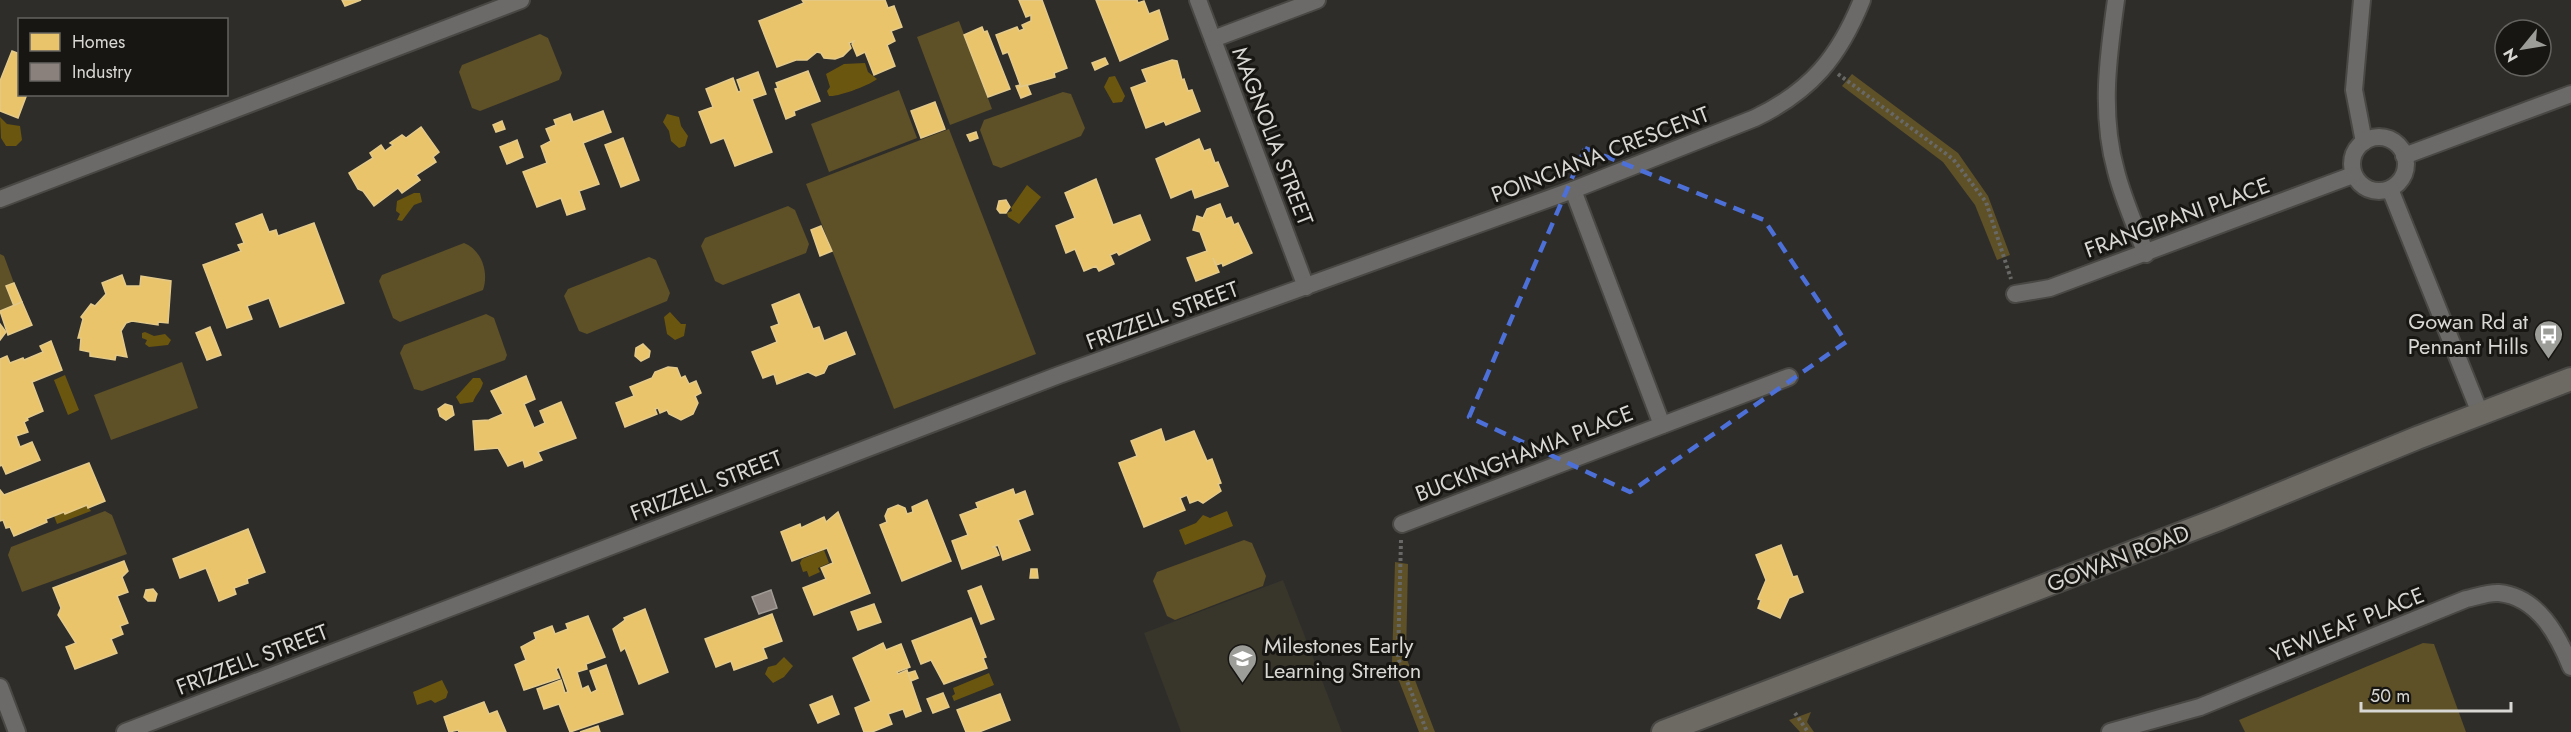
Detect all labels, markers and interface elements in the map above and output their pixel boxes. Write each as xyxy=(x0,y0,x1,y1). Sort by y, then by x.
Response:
legend xyxy=(18,18,228,96)
north arrow xyxy=(2493,18,2553,78)
text: Homes xyxy=(72,29,125,55)
street label: MAGNOLIA STREET xyxy=(1224,42,1322,230)
text: N xyxy=(2497,44,2524,67)
text: Industry xyxy=(72,59,132,85)
street label: POINCIANA CRESCENT xyxy=(1486,97,1714,210)
street label: FRANGIPANI PLACE xyxy=(2080,169,2274,265)
street label: FRIZZELL STREET xyxy=(1081,272,1243,357)
place label: Gowan Rd at Pennant Hills xyxy=(2408,305,2529,362)
bus stop icon: Gowan Rd at Pennant Hills xyxy=(2533,318,2565,360)
street label: BUCKINGHAMIA PLACE xyxy=(1410,397,1638,509)
street label: FRIZZELL STREET xyxy=(625,441,787,529)
street label: GOWAN ROAD xyxy=(2042,516,2194,600)
street label: YEWLEAF PLACE xyxy=(2265,578,2429,670)
street label: FRIZZELL STREET xyxy=(171,615,333,703)
place label: Milestones Early Learning Stretton xyxy=(1264,629,1421,686)
school or university icon: Milestones Early Learning Stretton xyxy=(1227,642,1259,684)
scale bar xyxy=(2361,675,2511,713)
text: 50 m xyxy=(2370,683,2410,709)

